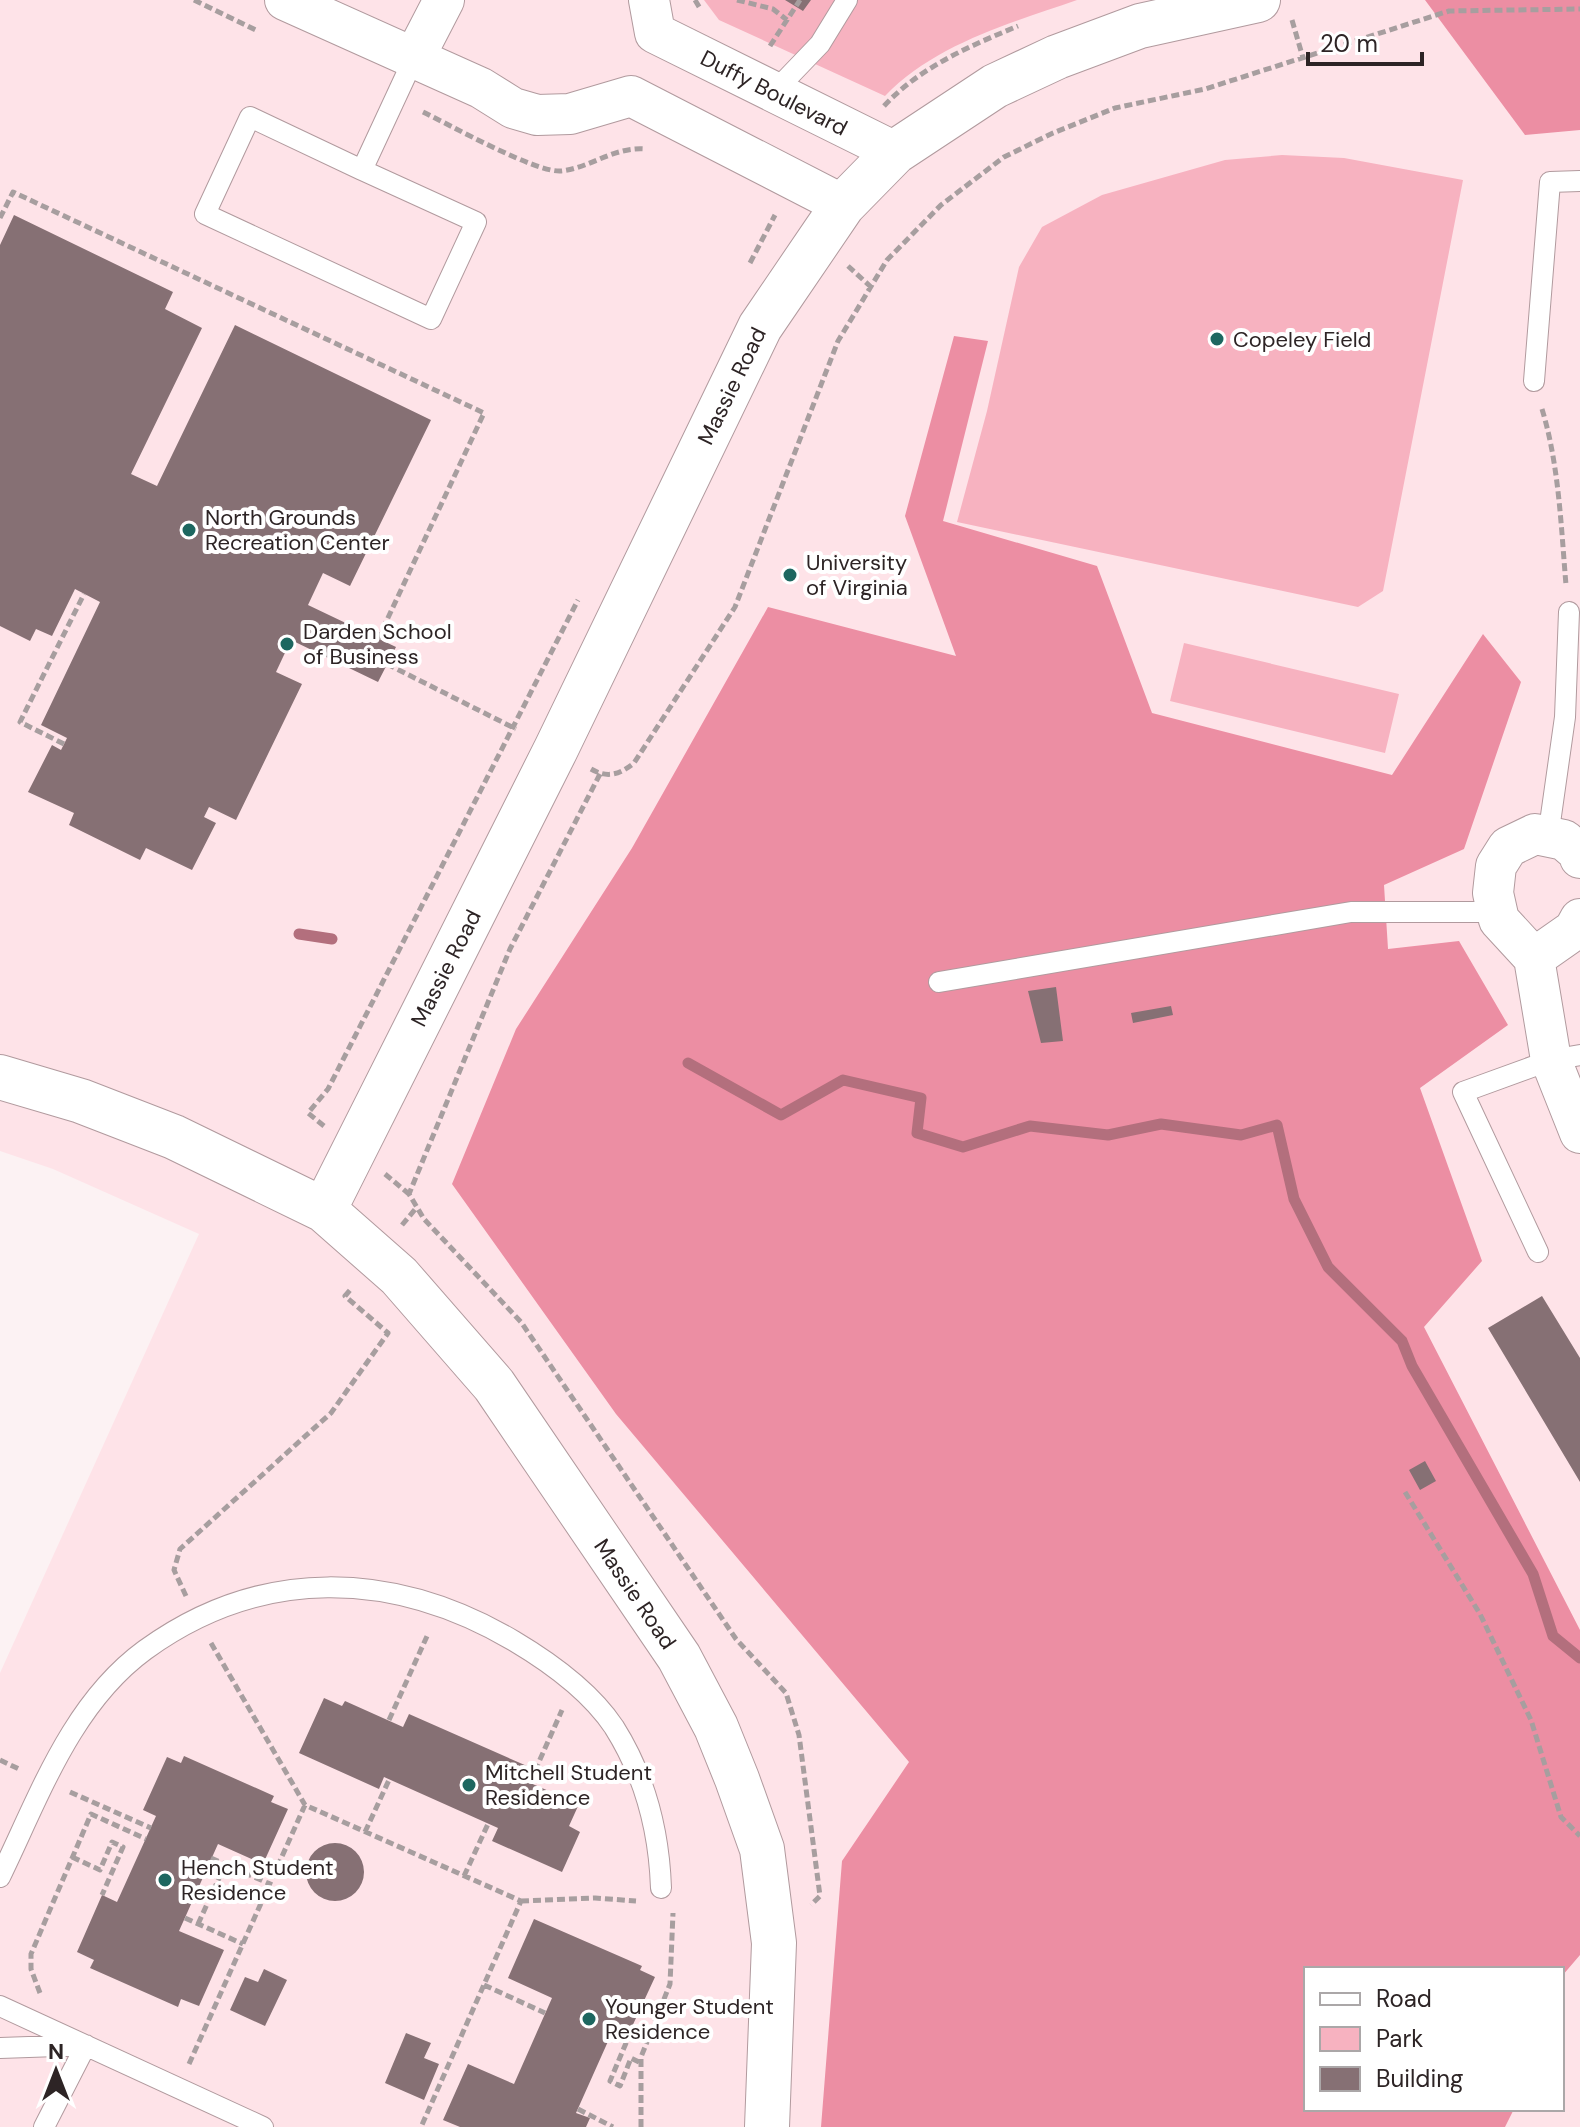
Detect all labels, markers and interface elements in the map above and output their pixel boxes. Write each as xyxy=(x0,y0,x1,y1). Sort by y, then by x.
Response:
scale bar xyxy=(1308,16,1422,66)
text: 20 m xyxy=(1320,28,1378,59)
street label: Duffy Boulevard xyxy=(696,43,852,143)
street label: Massie Road xyxy=(691,322,773,450)
place label: Copeley Field xyxy=(1233,325,1371,354)
marker: Copeley Field xyxy=(1208,330,1226,348)
place label: North Grounds Recreation Center xyxy=(205,503,390,557)
marker: North Grounds Recreation Center xyxy=(180,521,198,539)
place label: University of Virginia xyxy=(806,548,908,602)
marker: University of Virginia xyxy=(781,566,799,584)
place label: Darden School of Business xyxy=(303,617,452,671)
marker: Darden School of Business xyxy=(278,635,296,653)
street label: Massie Road xyxy=(404,905,488,1031)
street label: Massie Road xyxy=(587,1533,683,1655)
place label: Mitchell Student Residence xyxy=(485,1758,652,1812)
marker: Mitchell Student Residence xyxy=(460,1776,478,1794)
place label: Hench Student Residence xyxy=(181,1853,334,1907)
marker: Hench Student Residence xyxy=(156,1871,174,1889)
legend xyxy=(1304,1967,1564,2111)
text: Road xyxy=(1376,1983,1432,2014)
place label: Younger Student Residence xyxy=(605,1992,774,2046)
marker: Younger Student Residence xyxy=(580,2010,598,2028)
text: Park xyxy=(1376,2023,1423,2054)
north arrow xyxy=(16,2031,96,2111)
text: N xyxy=(48,2037,64,2066)
text: Building xyxy=(1376,2063,1463,2094)

